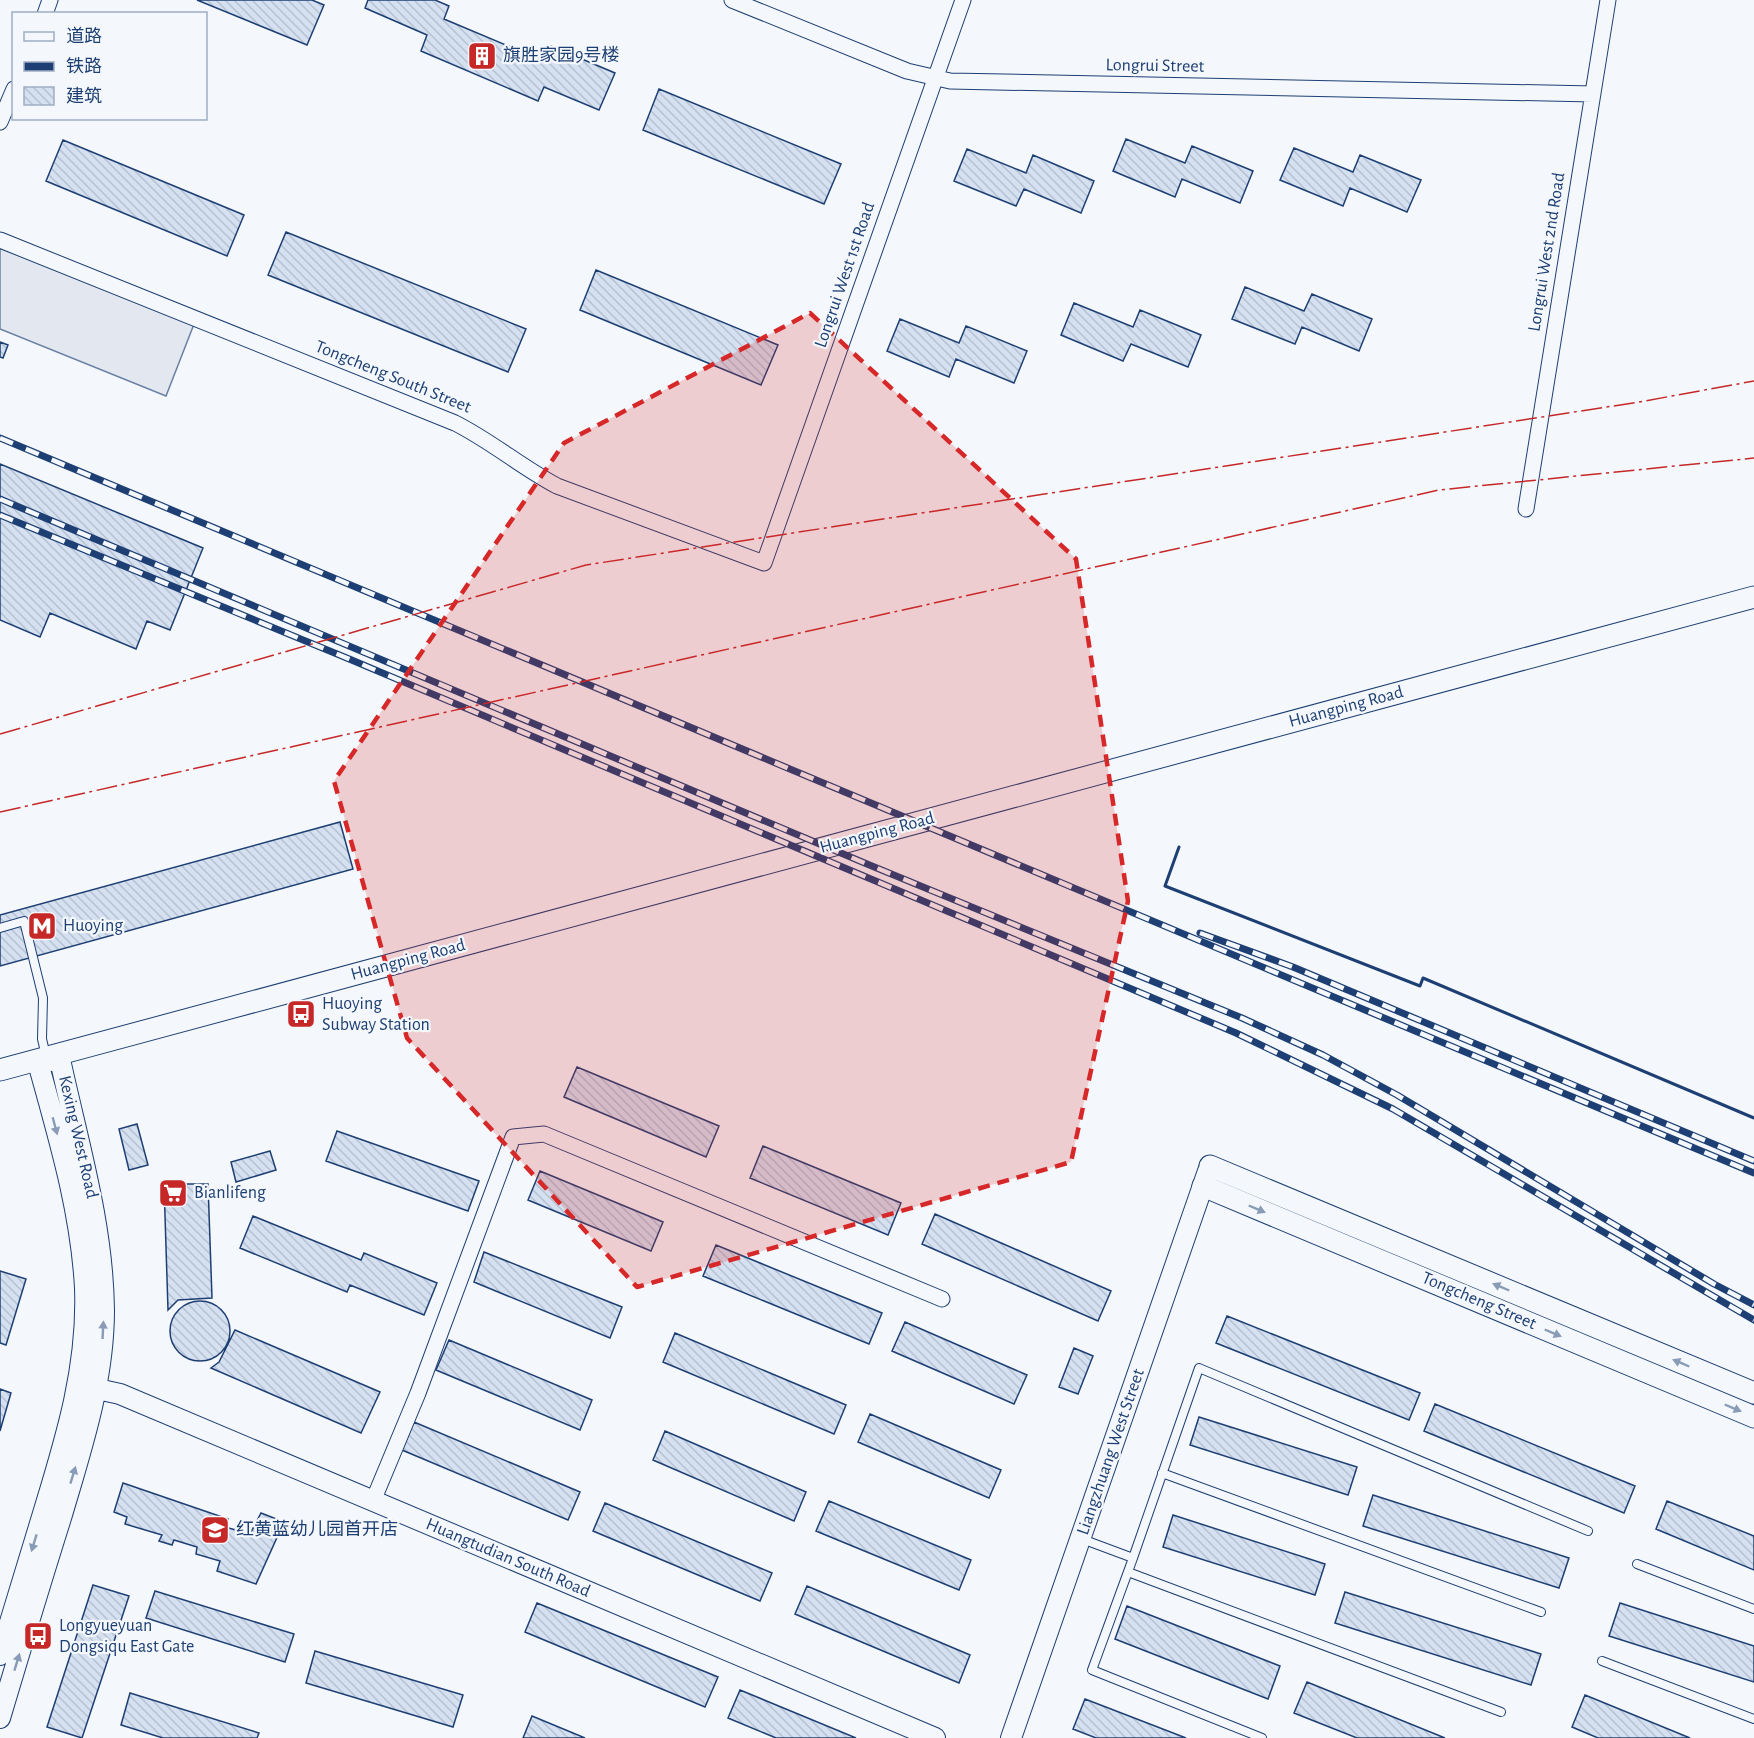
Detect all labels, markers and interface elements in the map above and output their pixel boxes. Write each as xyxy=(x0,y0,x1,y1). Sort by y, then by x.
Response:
legend xyxy=(12,12,207,120)
text: 道路 xyxy=(66,26,102,46)
building icon: 旗胜家园9号楼 xyxy=(466,40,498,72)
place label: 旗胜家园9号楼 xyxy=(503,45,619,65)
text: 铁路 xyxy=(66,56,102,76)
street label: Longrui Street xyxy=(1106,56,1205,76)
text: 建筑 xyxy=(66,86,102,106)
street label: Longrui West 2nd Road xyxy=(1526,171,1568,333)
street label: Longrui West 1st Road xyxy=(812,200,878,350)
street label: Tongcheng South Street xyxy=(312,337,474,417)
street label: Huangping Road xyxy=(1287,683,1405,731)
street label: Huangping Road xyxy=(818,809,936,857)
metro station icon: Huoying xyxy=(26,910,58,942)
place label: Huoying xyxy=(63,917,123,935)
street label: Huangping Road xyxy=(349,936,467,984)
place label: Huoying Subway Station xyxy=(322,995,430,1034)
bus stop icon: Huoying Subway Station xyxy=(285,998,317,1030)
street label: Kexing West Road xyxy=(55,1074,101,1200)
one-way arrow xyxy=(51,1118,60,1136)
supermarket icon: Bianlifeng xyxy=(157,1177,189,1209)
place label: Bianlifeng xyxy=(194,1184,266,1202)
one-way arrow xyxy=(1248,1205,1266,1214)
street label: Tongcheng Street xyxy=(1419,1269,1539,1333)
one-way arrow xyxy=(1491,1282,1509,1292)
one-way arrow xyxy=(98,1320,108,1339)
one-way arrow xyxy=(1545,1328,1563,1338)
one-way arrow xyxy=(1671,1358,1689,1368)
street label: Liangzhuang West Street xyxy=(1074,1366,1148,1537)
one-way arrow xyxy=(1725,1403,1743,1413)
one-way arrow xyxy=(69,1466,79,1484)
school or university icon: 红黄蓝幼儿园首开店 xyxy=(199,1514,231,1546)
street label: Huangtudian South Road xyxy=(423,1515,593,1601)
place label: 红黄蓝幼儿园首开店 xyxy=(236,1519,398,1539)
one-way arrow xyxy=(29,1534,38,1552)
place label: Longyueyuan Dongsiqu East Gate xyxy=(59,1617,194,1656)
bus stop icon: Longyueyuan Dongsiqu East Gate xyxy=(22,1620,54,1652)
one-way arrow xyxy=(13,1653,22,1671)

